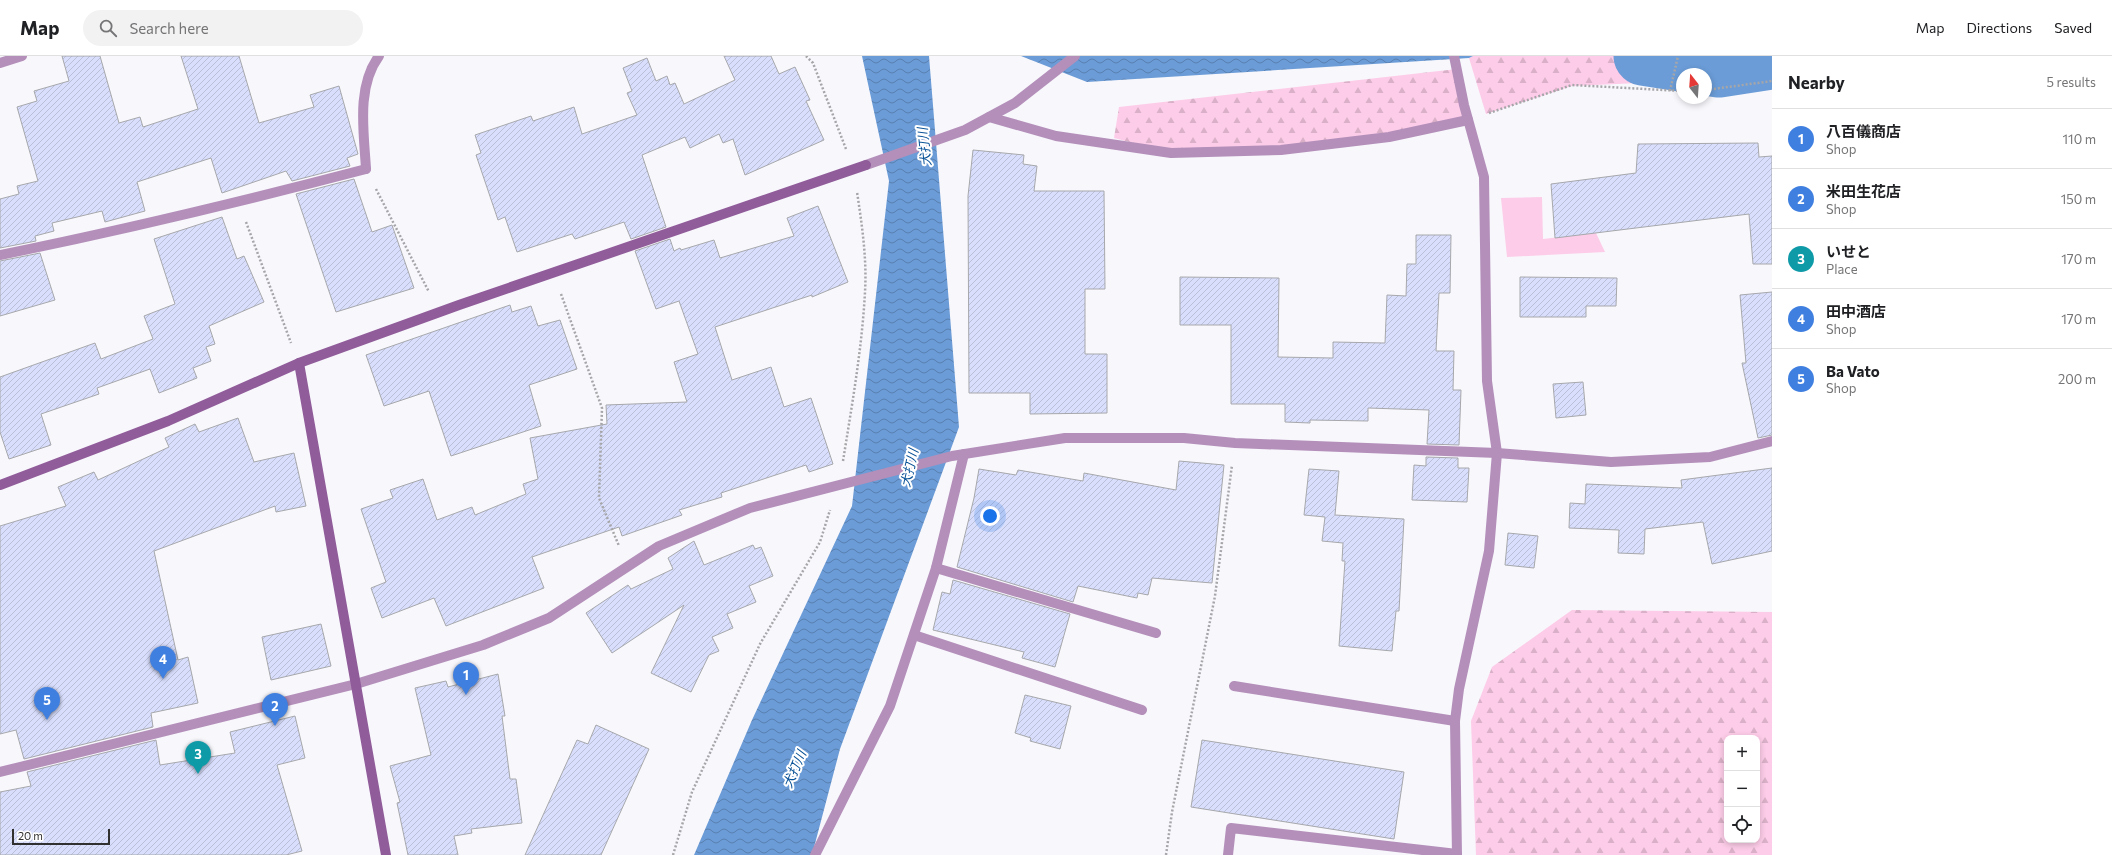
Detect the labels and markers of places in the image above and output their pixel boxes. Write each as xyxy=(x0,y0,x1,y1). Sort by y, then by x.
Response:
pin: 4 xyxy=(150,646,176,679)
pin: 1 xyxy=(453,662,479,695)
pin: 5 xyxy=(34,687,60,720)
pin: 2 xyxy=(262,693,288,726)
pin: 3 xyxy=(185,741,211,774)

